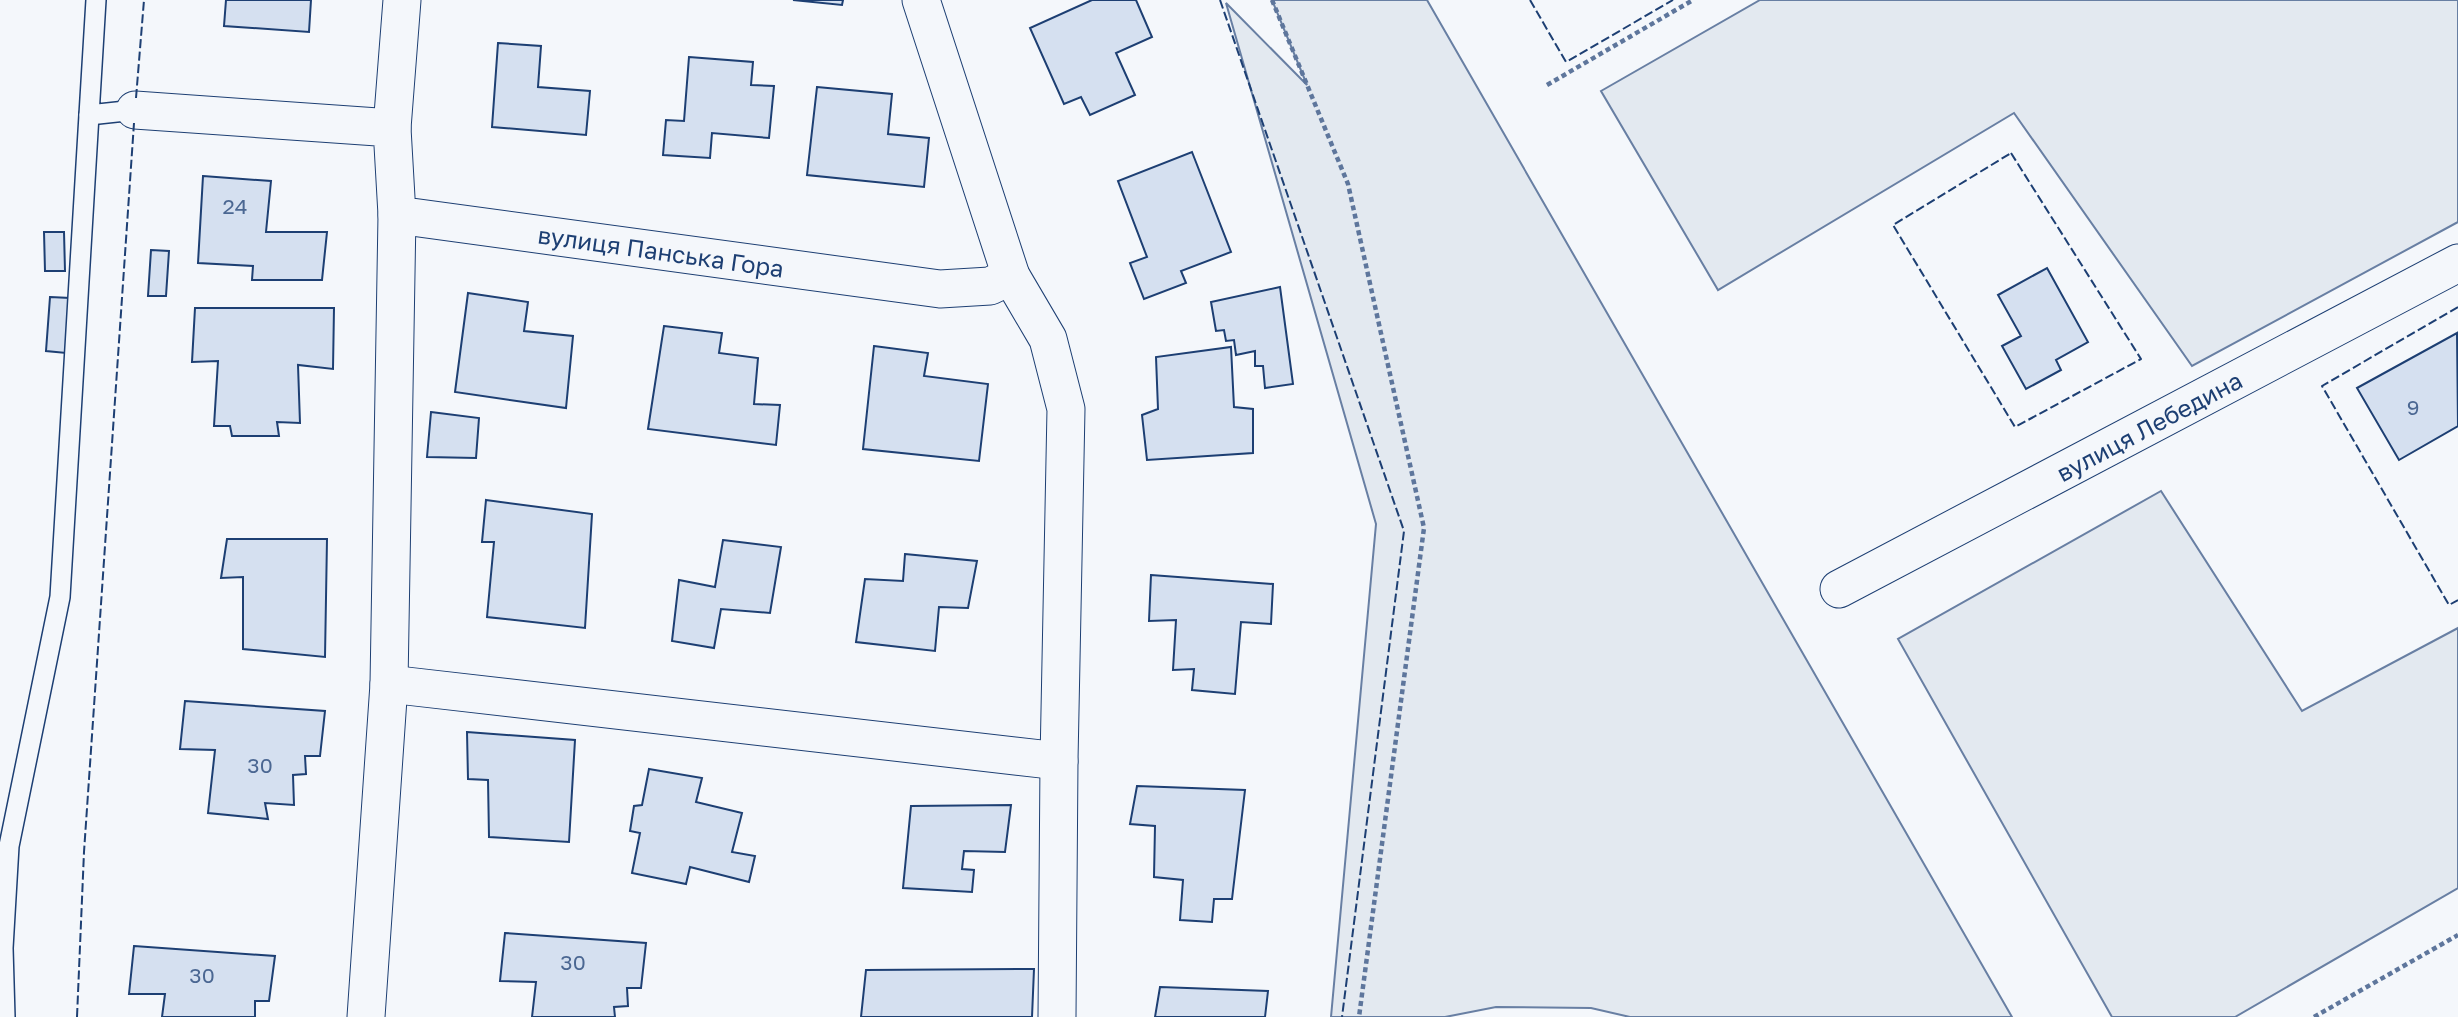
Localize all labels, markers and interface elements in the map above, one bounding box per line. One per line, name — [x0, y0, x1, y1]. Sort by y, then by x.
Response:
house number: 24 — [223, 193, 248, 219]
street label: вулиця Панська Гора — [536, 219, 786, 283]
street label: вулиця Лебедина — [2051, 365, 2247, 487]
house number: 9 — [2407, 394, 2419, 420]
house number: 30 — [247, 752, 273, 778]
house number: 30 — [560, 949, 586, 975]
house number: 30 — [189, 962, 215, 988]

